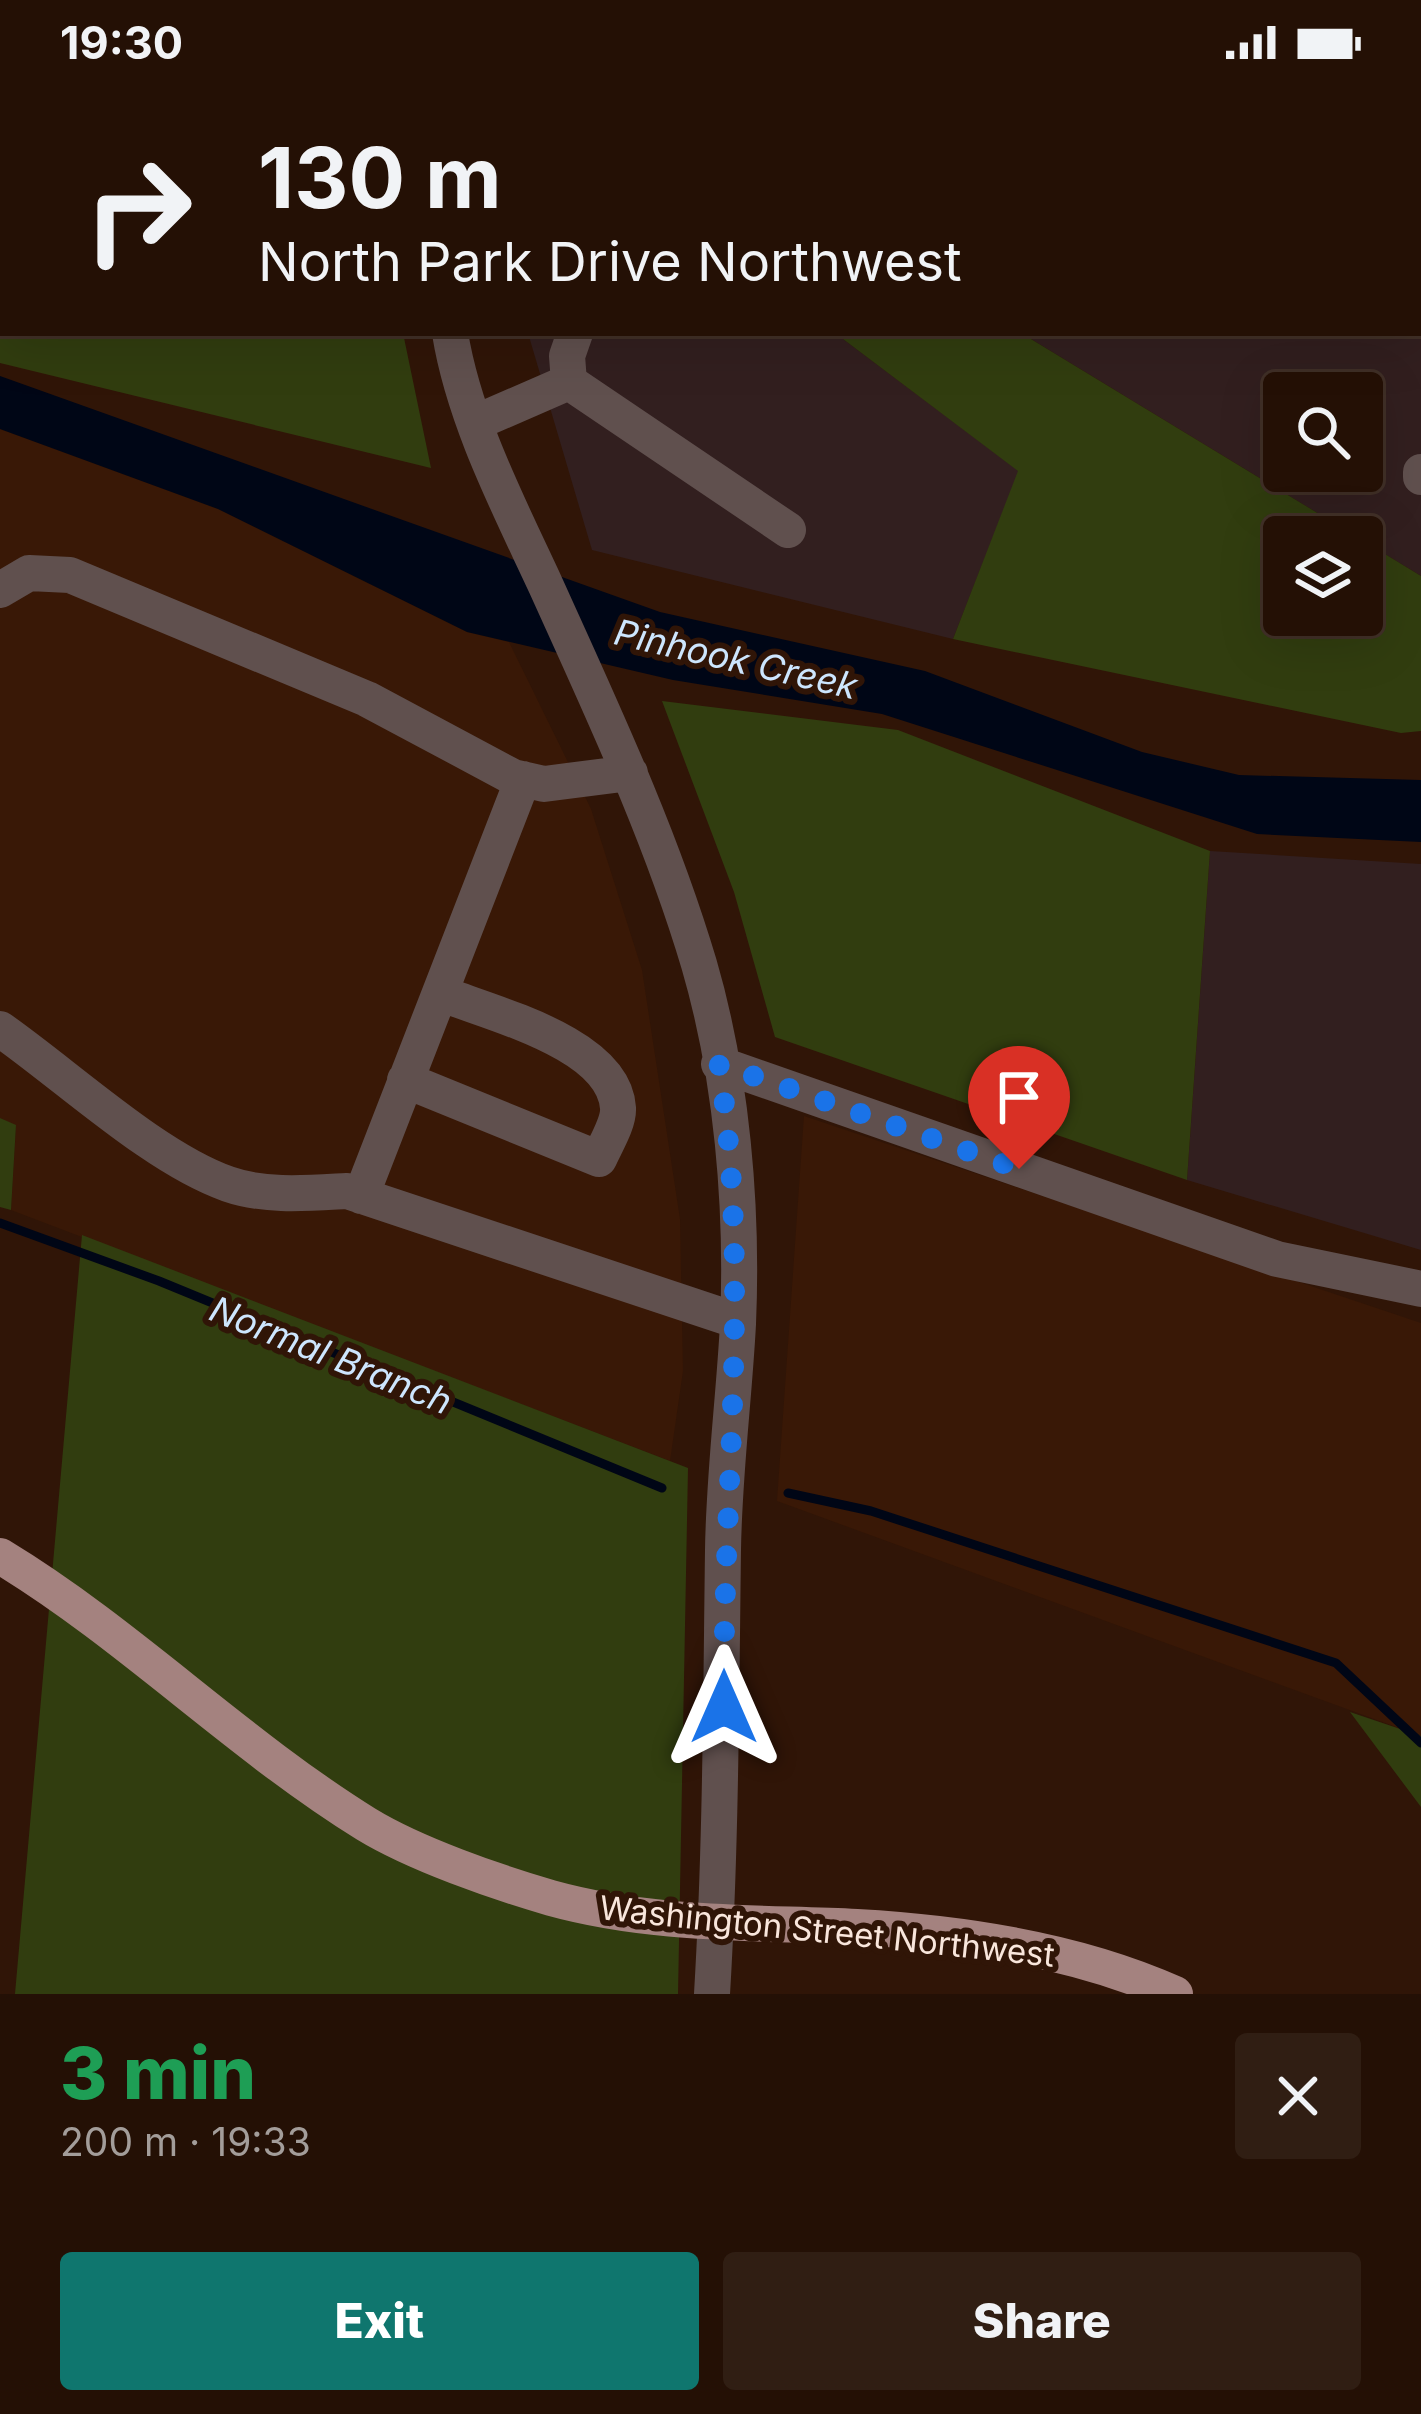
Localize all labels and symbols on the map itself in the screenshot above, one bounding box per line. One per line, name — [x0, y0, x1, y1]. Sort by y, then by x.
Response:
water label: Pinhook Creek — [610, 610, 863, 709]
pin — [968, 1046, 1070, 1169]
water label: Normal Branch — [204, 1286, 458, 1424]
position arrow — [661, 1644, 787, 1770]
street label: Washington Street Northwest — [598, 1887, 1057, 1975]

